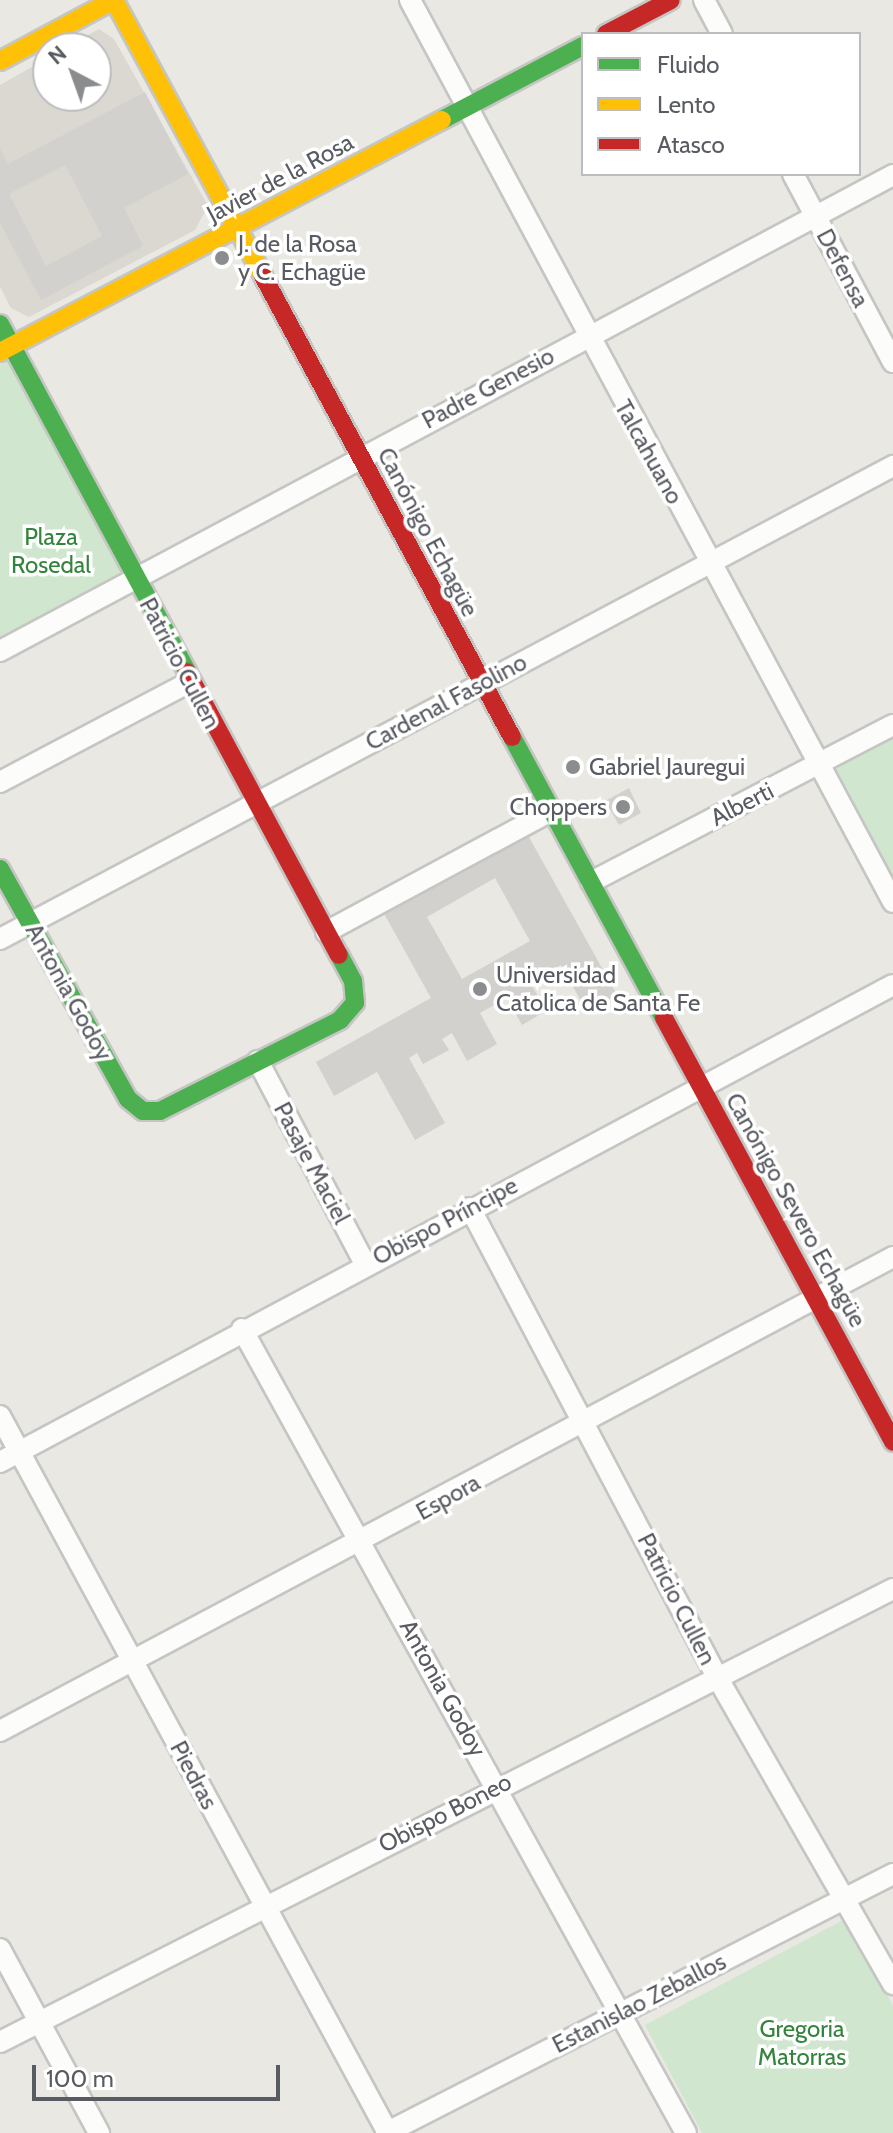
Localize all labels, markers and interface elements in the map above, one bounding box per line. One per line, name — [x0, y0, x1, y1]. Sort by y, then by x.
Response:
north arrow — [32, 32, 112, 112]
legend — [581, 32, 861, 176]
text: N — [43, 40, 72, 70]
text: Fluido — [657, 50, 719, 79]
text: Lento — [657, 90, 716, 119]
street label: Javier de la Rosa — [202, 127, 358, 229]
text: Atasco — [657, 130, 725, 159]
street label: Defensa — [810, 224, 876, 312]
place label: J. de la Rosa y C. Echagüe — [238, 230, 366, 286]
marker: J. de la Rosa y C. Echagüe — [213, 249, 231, 267]
street label: Padre Genesio — [417, 341, 559, 435]
street label: Talcahuano — [609, 395, 689, 509]
street label: Canónigo Echagüe — [371, 443, 485, 621]
park label: Plaza Rosedal — [11, 523, 91, 579]
street label: Patricio Cullen — [134, 593, 226, 733]
street label: Cardenal Fasolino — [360, 647, 532, 757]
place label: Gabriel Jauregui — [589, 753, 745, 781]
marker: Gabriel Jauregui — [564, 758, 582, 776]
street label: Alberti — [706, 776, 778, 832]
place label: Choppers — [509, 793, 607, 821]
marker: Choppers — [614, 798, 632, 816]
street label: Antonia Godoy — [20, 918, 118, 1066]
place label: Universidad Catolica de Santa Fe — [496, 961, 700, 1017]
marker: Universidad Catolica de Santa Fe — [471, 980, 489, 998]
street label: Canónigo Severo Echagüe — [720, 1088, 872, 1332]
street label: Pasaje Maciel — [268, 1097, 356, 1229]
street label: Obispo Príncipe — [368, 1171, 522, 1271]
street label: Espora — [411, 1468, 485, 1526]
street label: Patricio Cullen — [631, 1528, 723, 1670]
street label: Antonia Godoy — [394, 1614, 492, 1762]
street label: Piedras — [164, 1736, 224, 1814]
street label: Obispo Boneo — [374, 1767, 516, 1859]
street label: Estanislao Zeballos — [547, 1947, 731, 2059]
park label: Gregoria Matorras — [758, 2015, 846, 2071]
scale bar — [36, 2049, 284, 2099]
text: 100 m — [46, 2064, 114, 2093]

